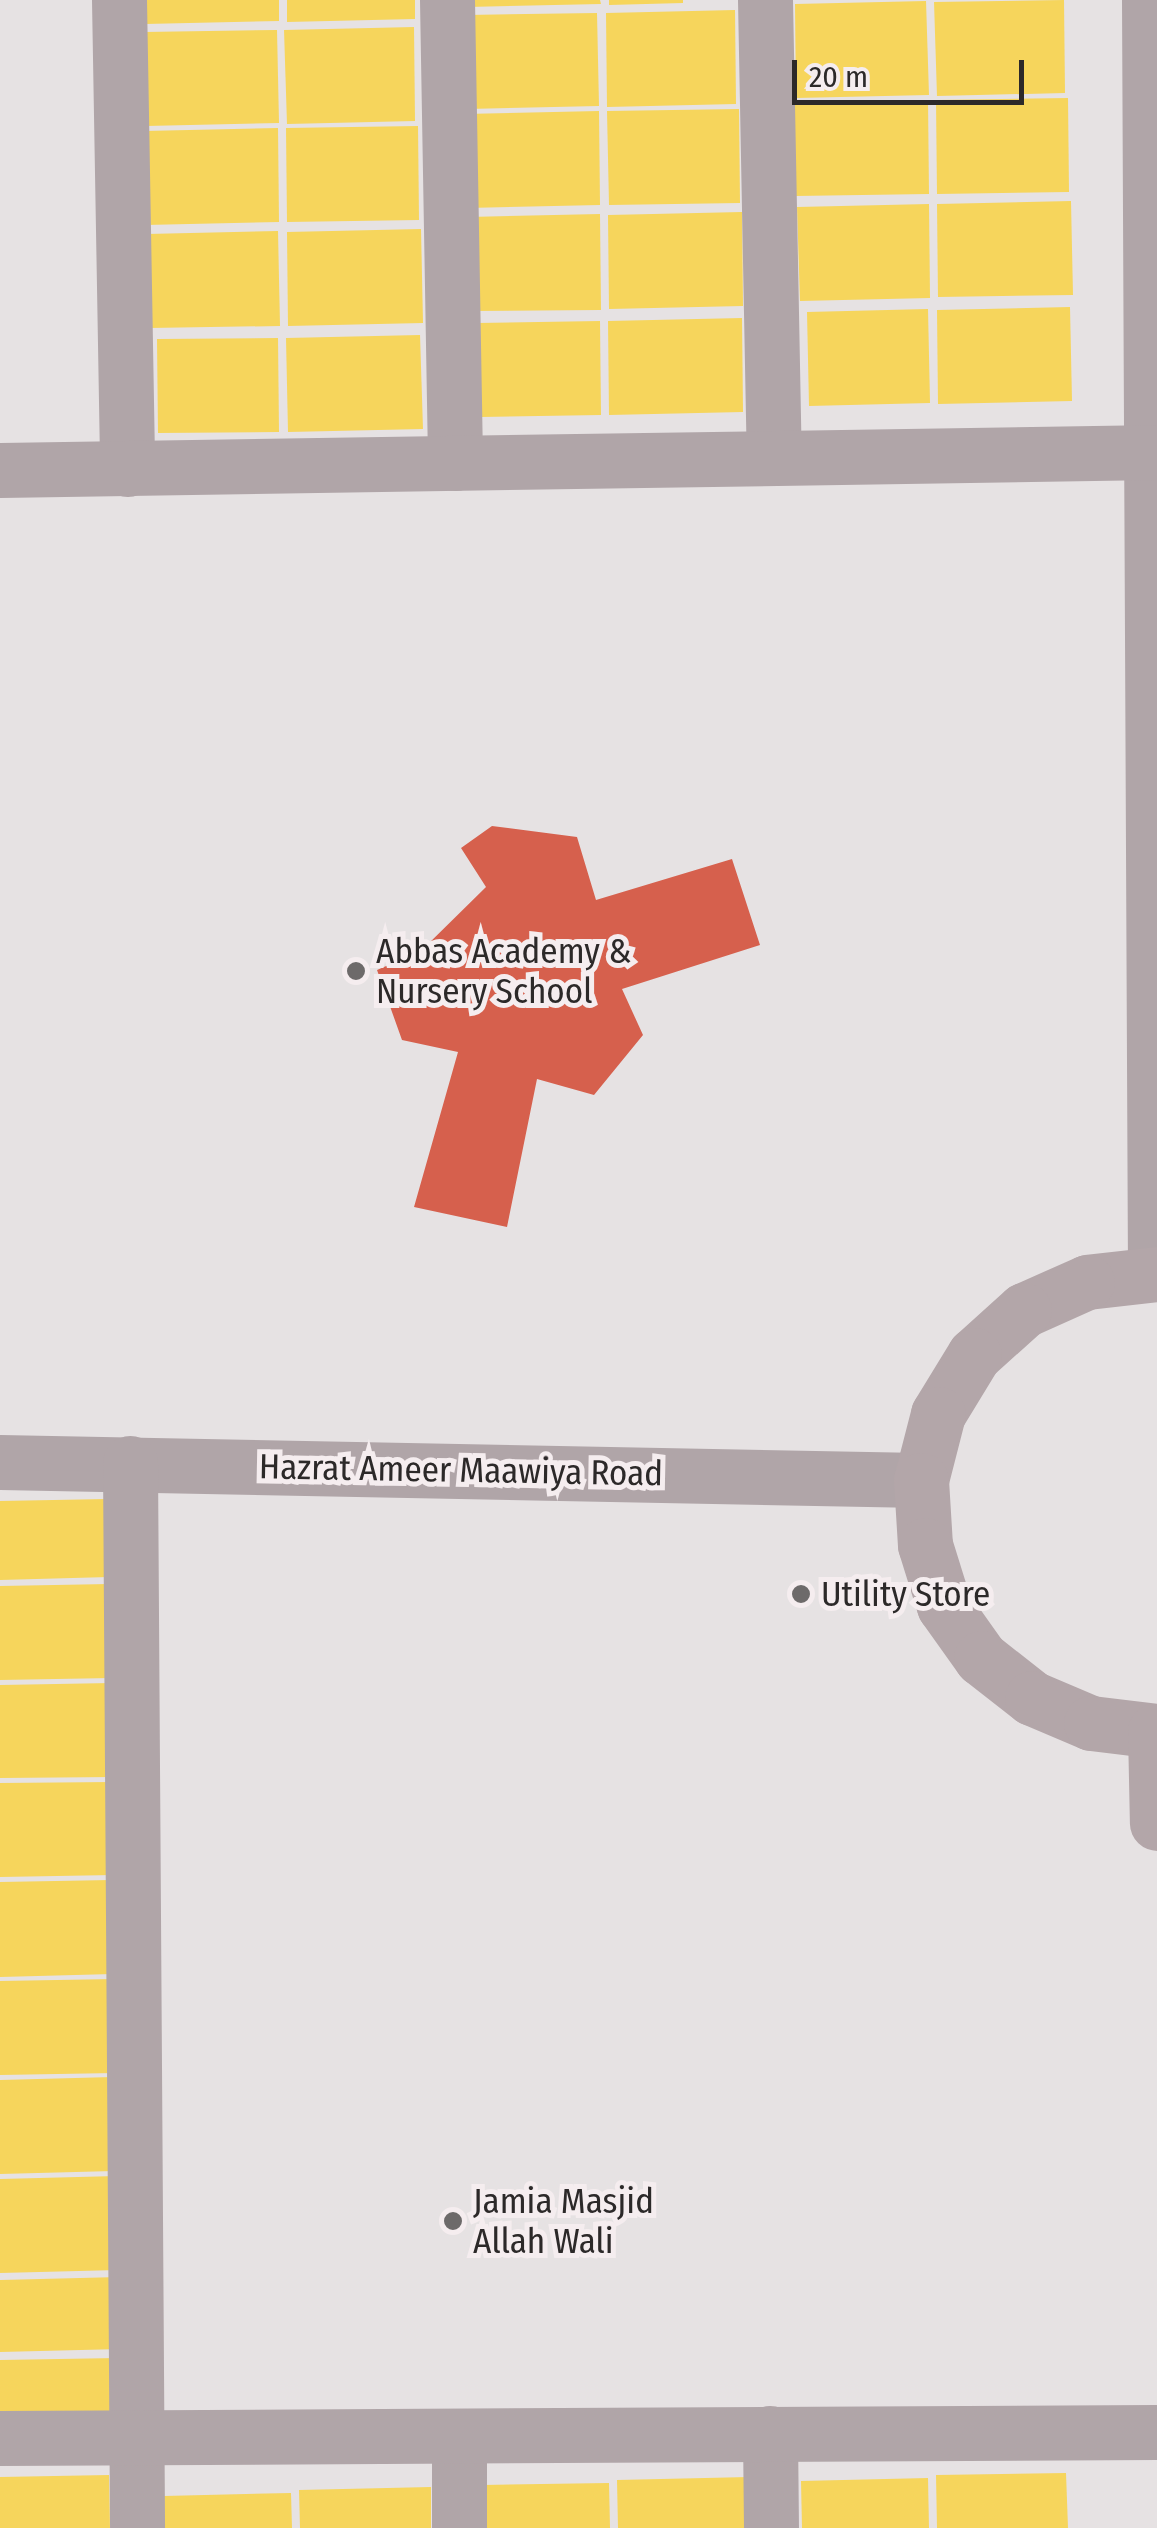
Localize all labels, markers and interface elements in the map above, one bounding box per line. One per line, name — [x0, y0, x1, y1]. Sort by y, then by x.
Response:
scale bar — [797, 40, 1030, 102]
text: 20 m — [809, 59, 868, 95]
place label: Abbas Academy & Nursery School — [376, 930, 631, 1012]
marker: Abbas Academy & Nursery School — [345, 960, 367, 982]
street label: Hazrat Ameer Maawiya Road — [259, 1445, 663, 1495]
place label: Utility Store — [821, 1573, 990, 1615]
marker: Utility Store — [790, 1583, 812, 1605]
place label: Jamia Masjid Allah Wali — [473, 2180, 654, 2262]
marker: Jamia Masjid Allah Wali — [442, 2210, 464, 2232]

